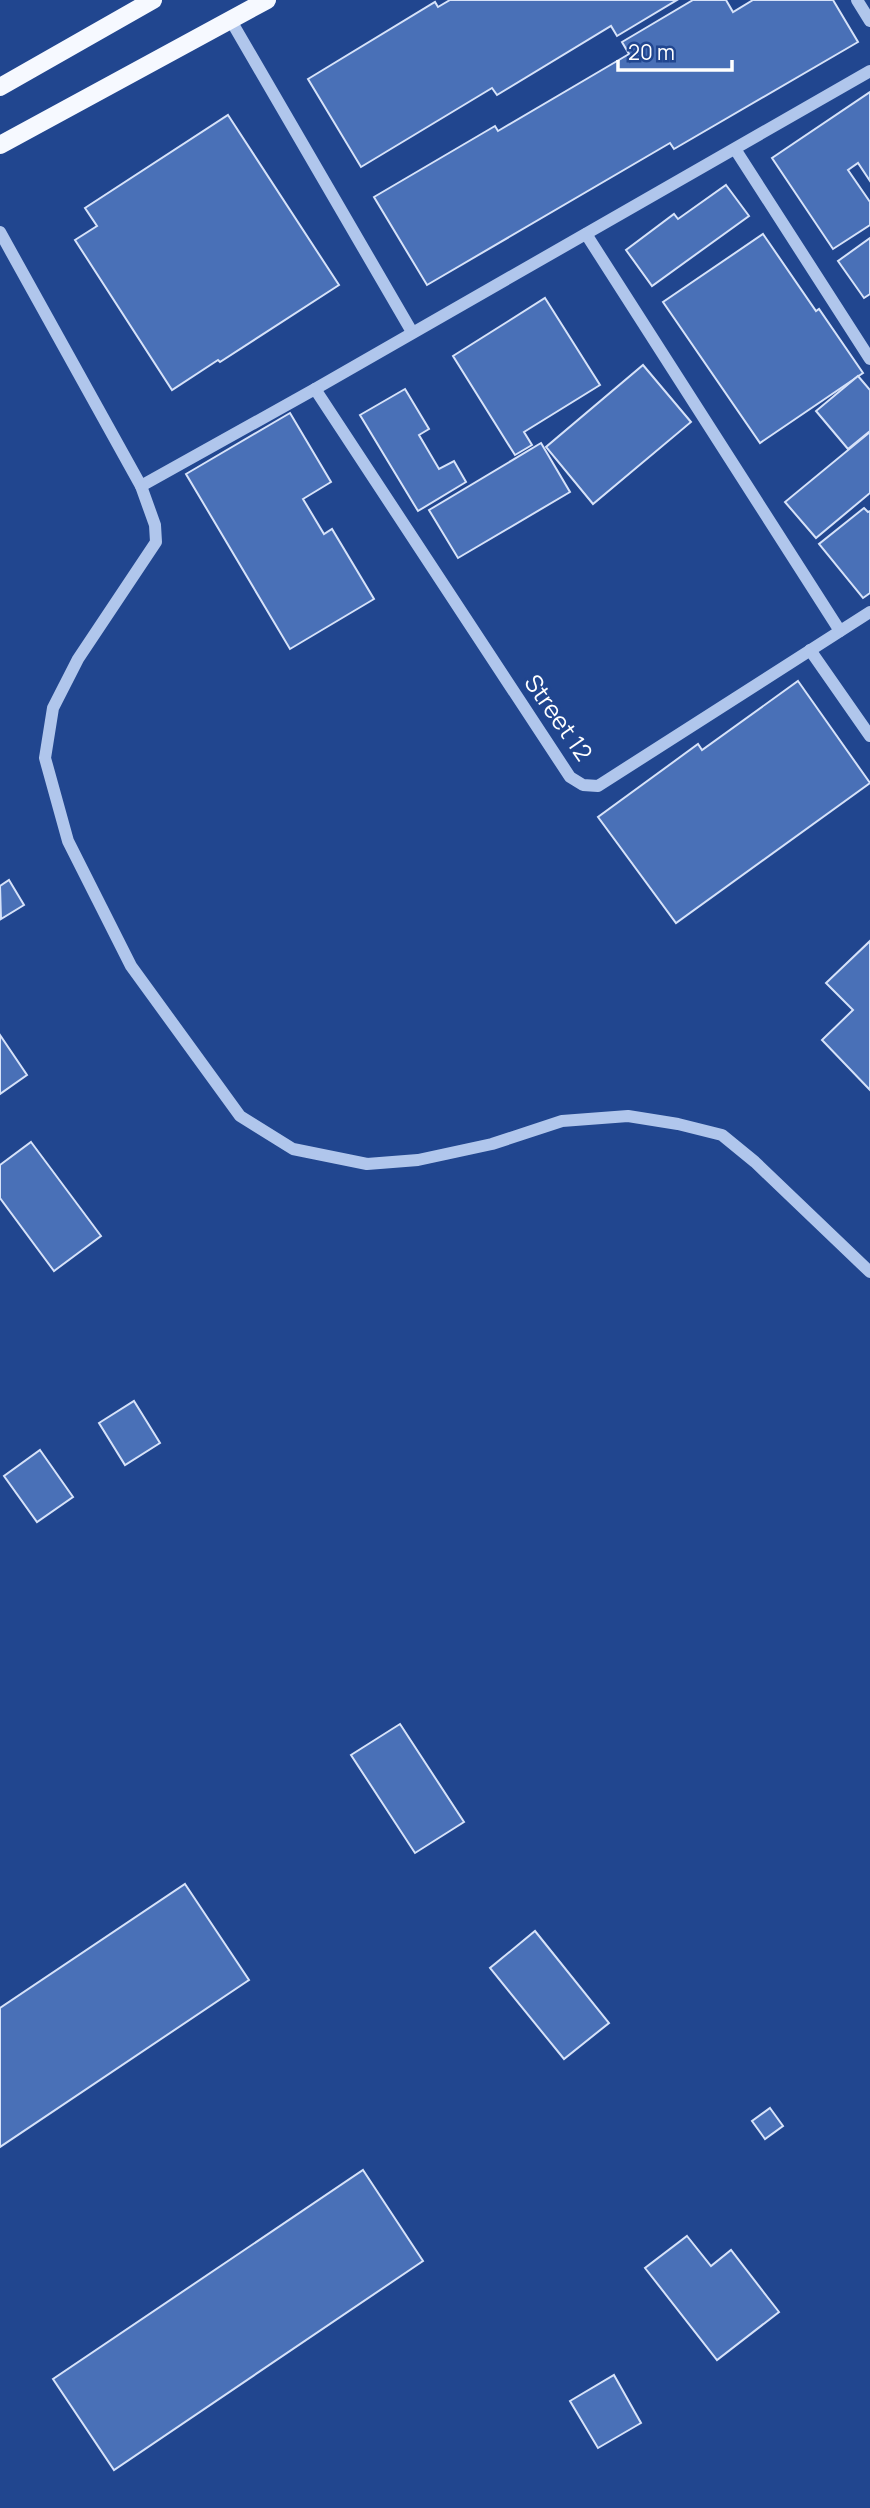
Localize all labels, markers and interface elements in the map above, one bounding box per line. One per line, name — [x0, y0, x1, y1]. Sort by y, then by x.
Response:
scale bar — [618, 28, 732, 72]
text: 20 m — [628, 38, 675, 66]
street label: Street 12 — [518, 667, 601, 767]

